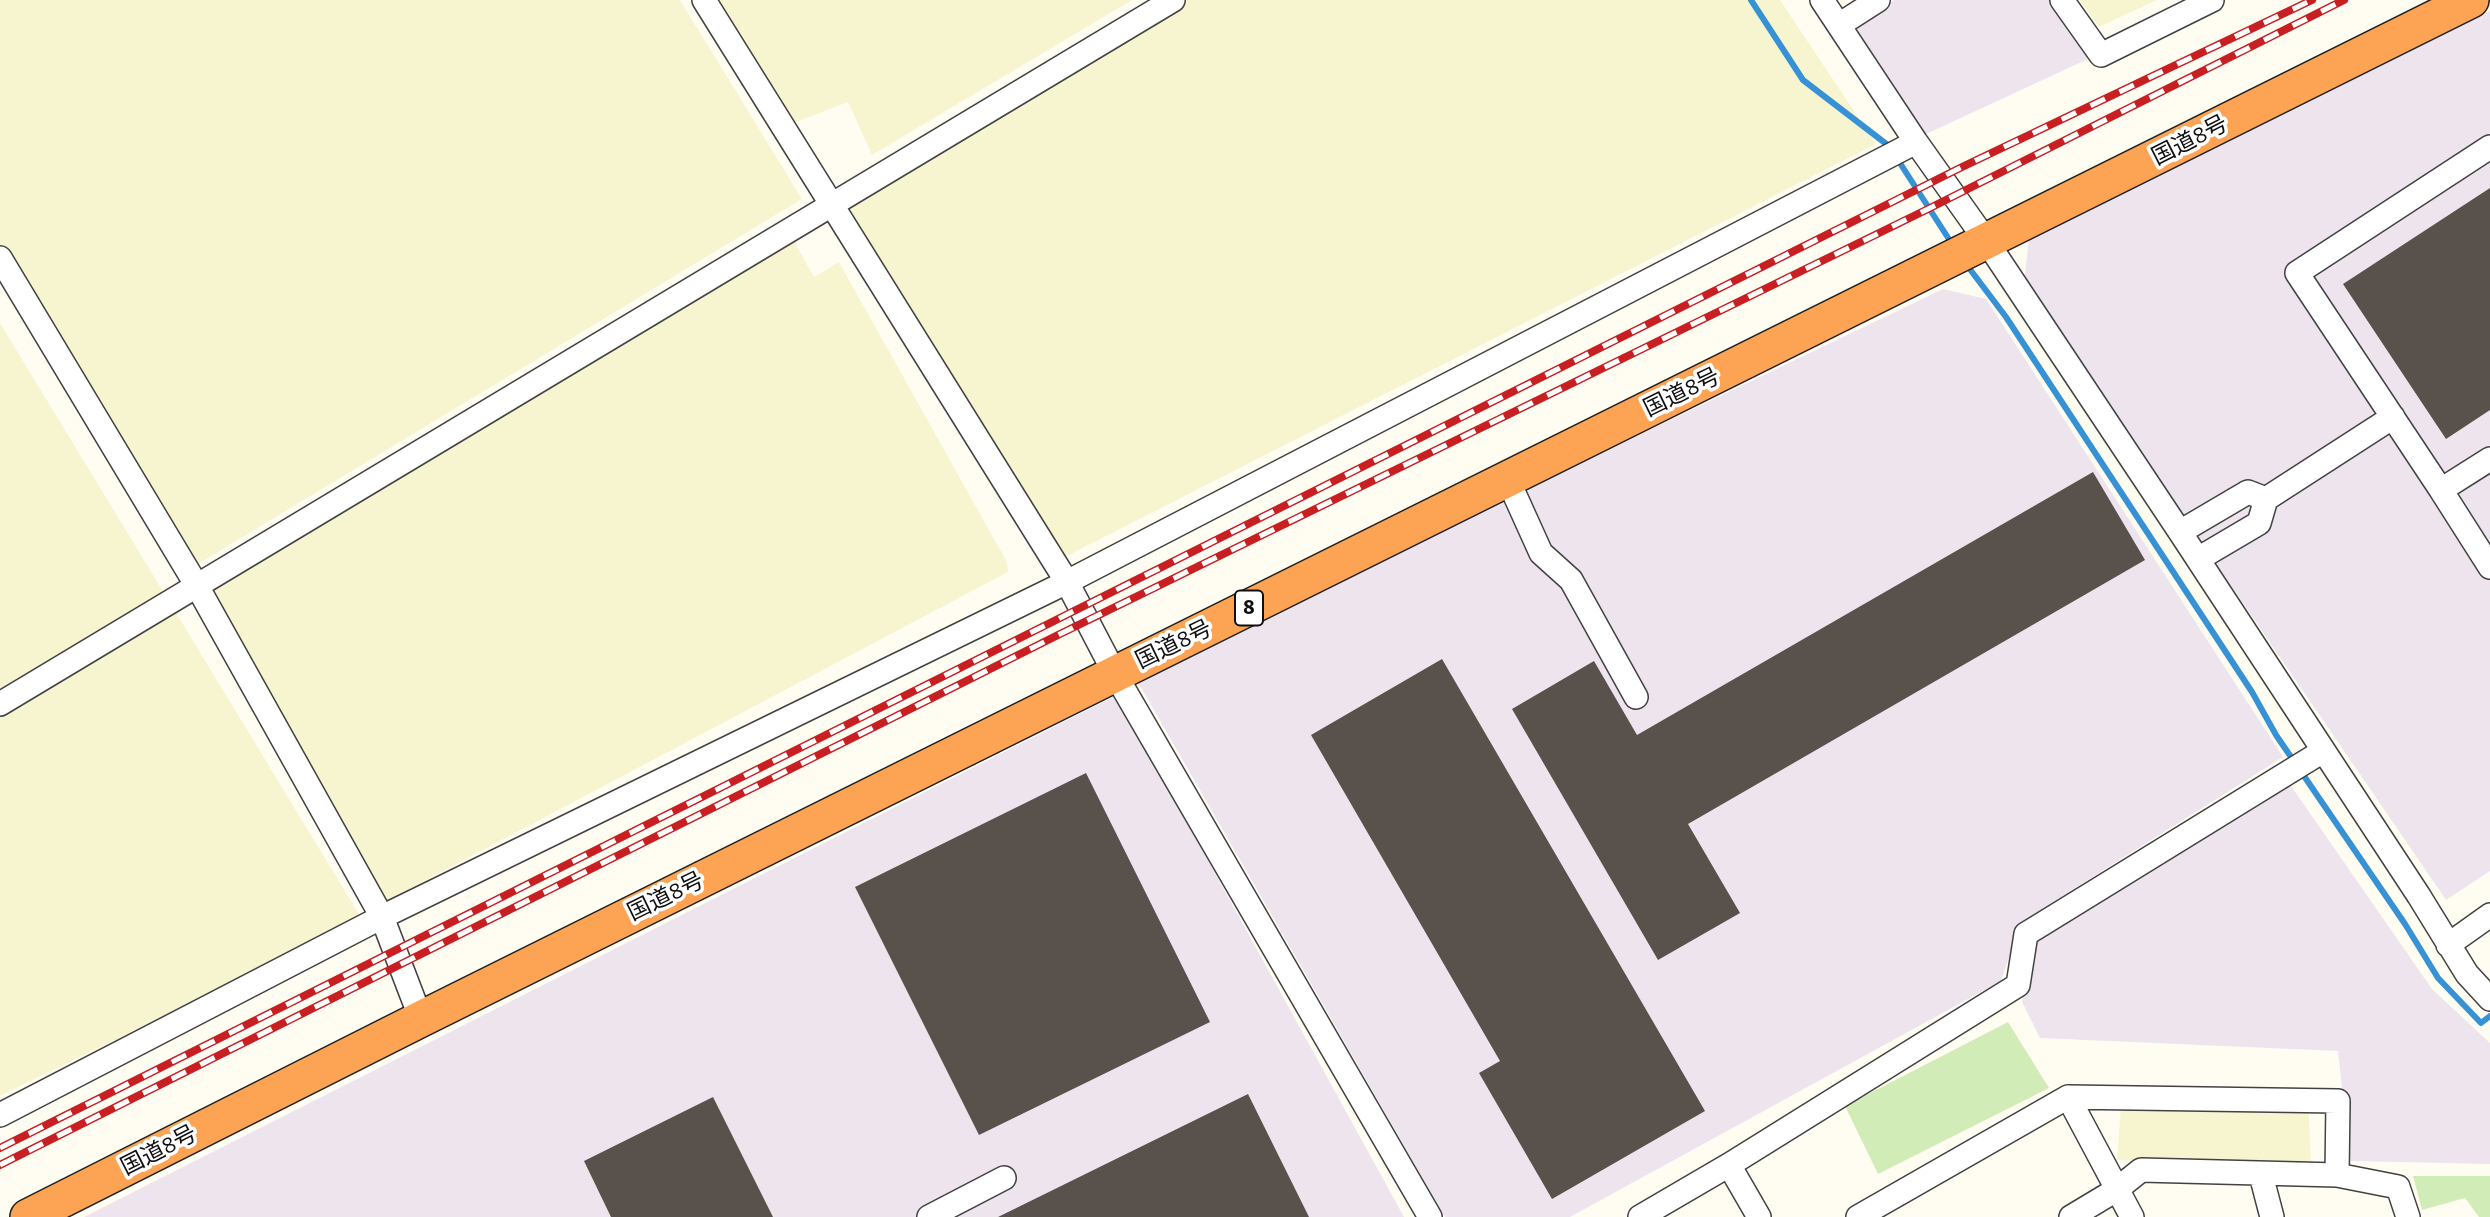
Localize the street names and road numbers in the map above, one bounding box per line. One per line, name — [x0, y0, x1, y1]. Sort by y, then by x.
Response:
street label: 国道8号 — [2147, 110, 2233, 172]
street label: 国道8号 — [1639, 363, 1725, 423]
road number: 8 — [1235, 590, 1263, 626]
street label: 国道8号 — [1131, 615, 1217, 675]
street label: 国道8号 — [623, 867, 709, 927]
street label: 国道8号 — [116, 1120, 202, 1182]

